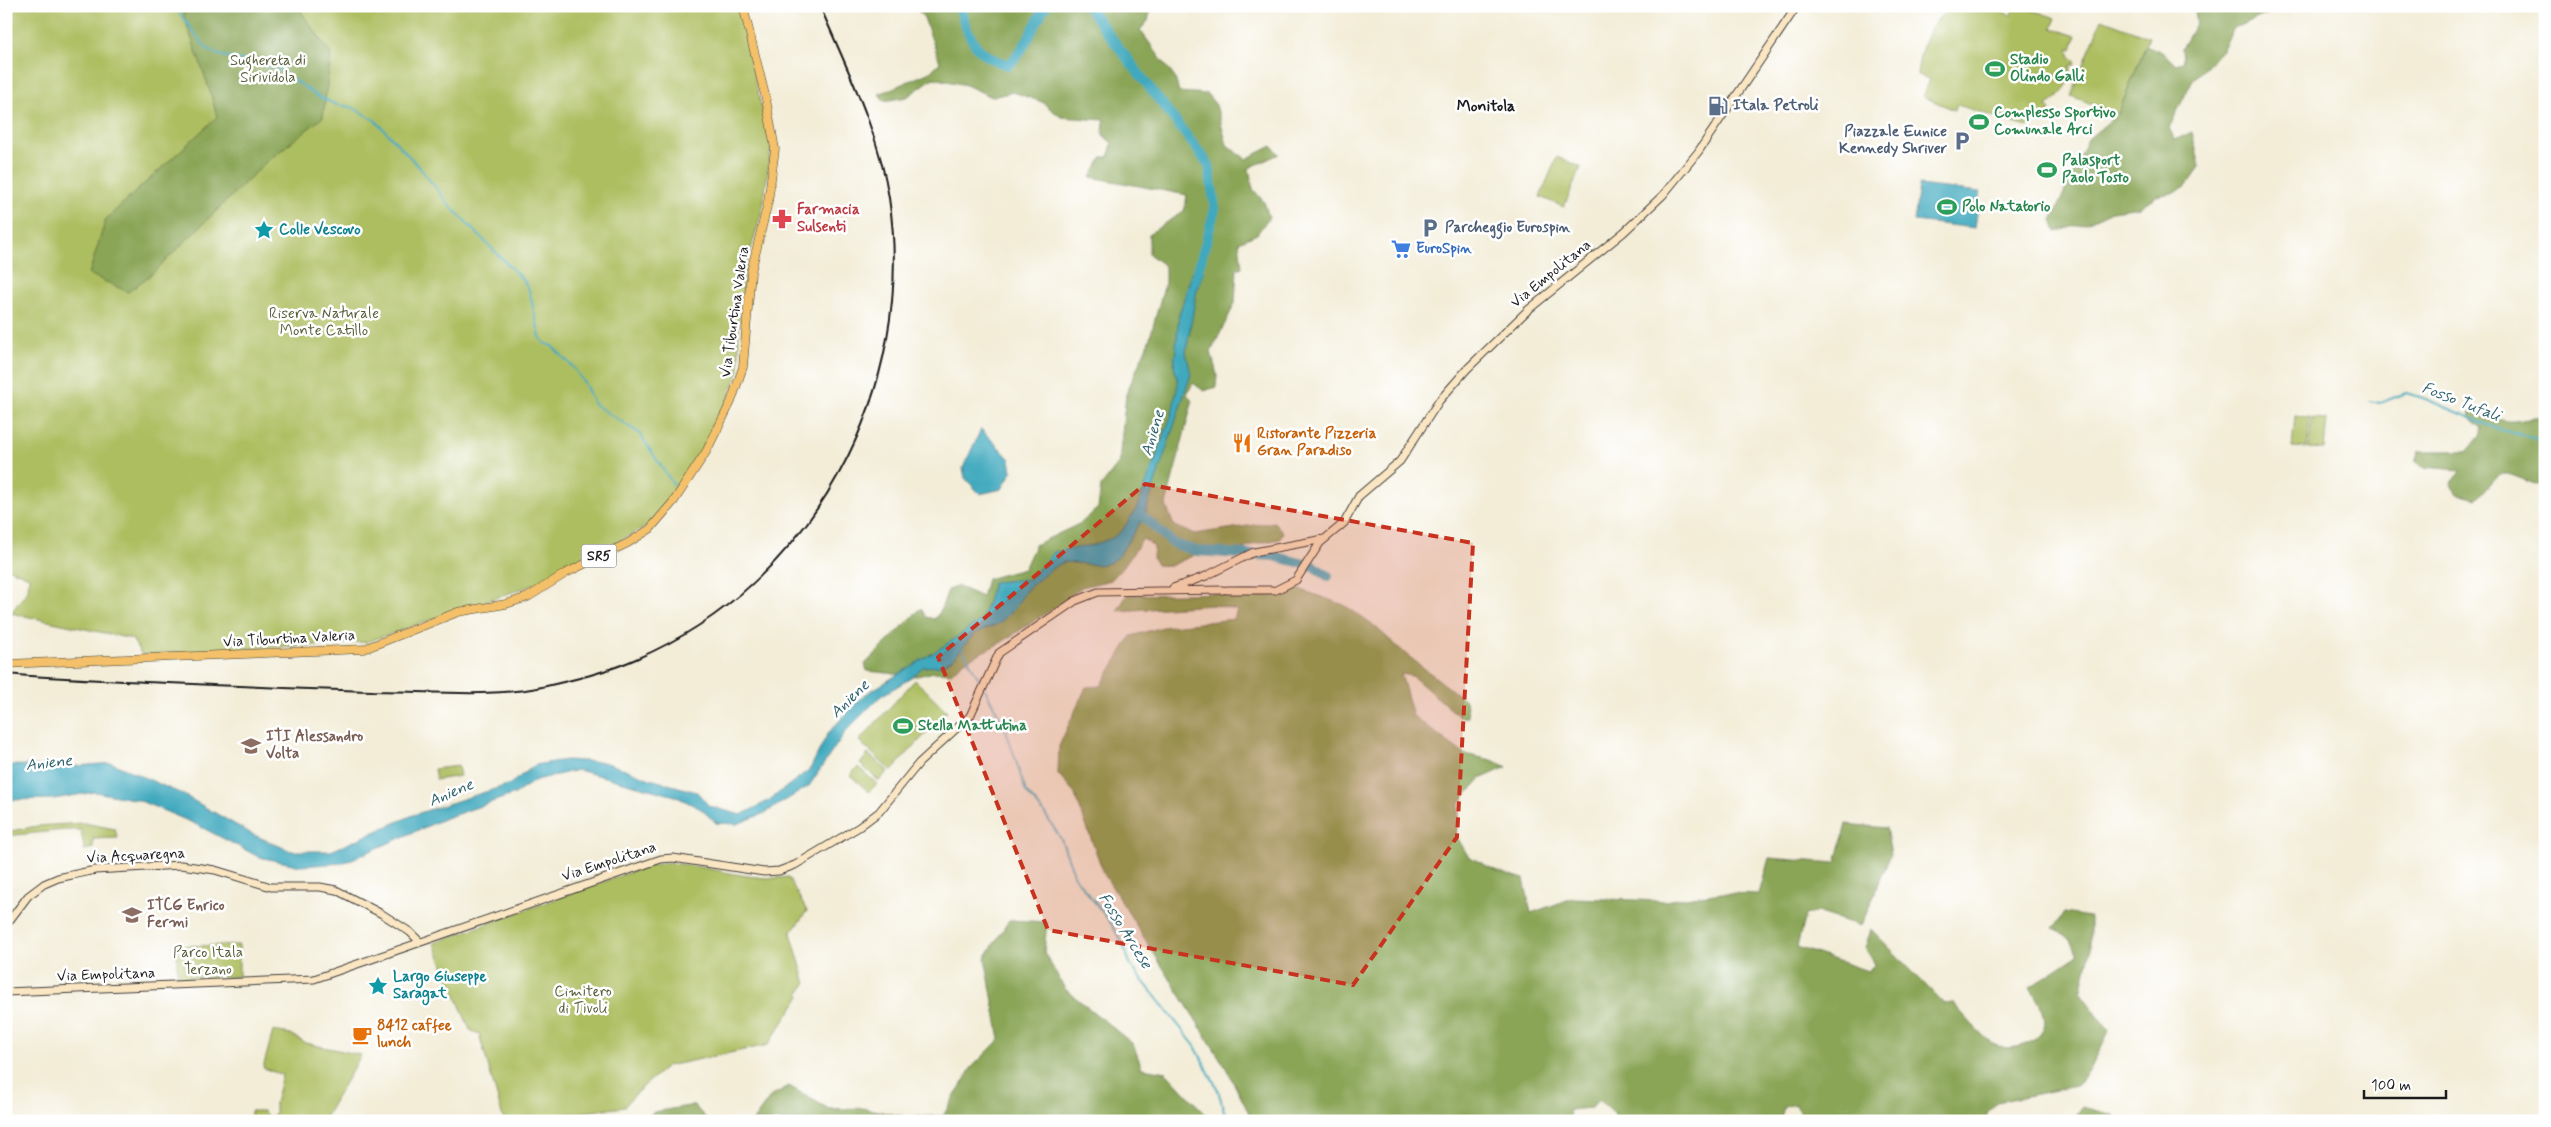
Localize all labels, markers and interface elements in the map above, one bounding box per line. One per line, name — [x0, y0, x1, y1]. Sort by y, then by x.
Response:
place label: Stadio Olindo Galli — [2010, 50, 2085, 87]
park label: Sughereta di Sirividola — [230, 51, 306, 88]
sports icon: Stadio Olindo Galli — [1984, 58, 2006, 80]
fuel station icon: Itala Petroli — [1707, 95, 1729, 117]
district label: Monitola — [1457, 96, 1515, 117]
place label: Itala Petroli — [1733, 96, 1819, 116]
place label: Complesso Sportivo Comunale Arci — [1994, 103, 2116, 140]
sports icon: Complesso Sportivo Comunale Arci — [1968, 111, 1990, 133]
place label: Piazzale Eunice Kennedy Shriver — [1839, 122, 1948, 159]
parking icon: Piazzale Eunice Kennedy Shriver — [1951, 130, 1973, 152]
place label: Palasport Paolo Tosto — [2062, 151, 2130, 188]
sports icon: Palasport Paolo Tosto — [2036, 159, 2058, 181]
sports icon: Polo Natatorio — [1936, 196, 1958, 218]
place label: Polo Natatorio — [1962, 197, 2051, 217]
place label: Farmacia Sulsenti — [797, 200, 860, 237]
pharmacy icon: Farmacia Sulsenti — [771, 208, 793, 230]
parking icon: Parcheggio Eurospin — [1419, 217, 1441, 239]
place label: Parcheggio Eurospin — [1445, 218, 1571, 240]
place icon: Colle Vescovo — [253, 219, 275, 241]
place label: Colle Vescovo — [279, 220, 361, 240]
street label: Via Empolitana — [1506, 235, 1596, 313]
supermarket icon: EuroSpin — [1390, 238, 1412, 260]
place label: EuroSpin — [1416, 239, 1472, 259]
street label: Via Tiburtina Valeria — [716, 245, 754, 379]
park label: Riserva Naturale Monte Catillo — [269, 304, 379, 341]
water label: Fosso Tufali — [2419, 377, 2506, 428]
water label: Aniene — [1136, 407, 1170, 458]
place label: Ristorante Pizzeria Gran Paradiso — [1257, 424, 1377, 461]
restaurant icon: Ristorante Pizzeria Gran Paradiso — [1231, 432, 1253, 454]
road number: SR5 — [582, 544, 616, 568]
street label: Via Tiburtina Valeria — [222, 626, 356, 652]
water label: Aniene — [826, 674, 875, 723]
sports icon: Stella Mattutina — [892, 715, 914, 737]
place label: Stella Mattutina — [918, 716, 1027, 736]
place label: ITI Alessandro Volta — [266, 727, 363, 764]
school or university icon: ITI Alessandro Volta — [240, 735, 262, 757]
water label: Aniene — [25, 750, 74, 776]
water label: Aniene — [425, 774, 478, 812]
street label: Via Empolitana — [559, 837, 659, 887]
street label: Via Acquaregna — [86, 843, 186, 869]
water label: Fosso Arcese — [1093, 889, 1157, 973]
place label: ITCG Enrico Fermi — [147, 896, 225, 933]
school or university icon: ITCG Enrico Fermi — [121, 904, 143, 926]
park label: Parco Itala Terzano — [173, 943, 243, 980]
street label: Via Empolitana — [56, 963, 156, 987]
place label: Largo Giuseppe Saragat — [393, 967, 487, 1006]
place icon: Largo Giuseppe Saragat — [367, 975, 389, 997]
park label: Cimitero di Tivoli — [554, 982, 612, 1019]
place label: 8412 caffee lunch — [377, 1016, 452, 1053]
cafe icon: 8412 caffee lunch — [351, 1024, 373, 1046]
scale bar — [2364, 1067, 2446, 1099]
text: 100 m — [2371, 1076, 2411, 1096]

